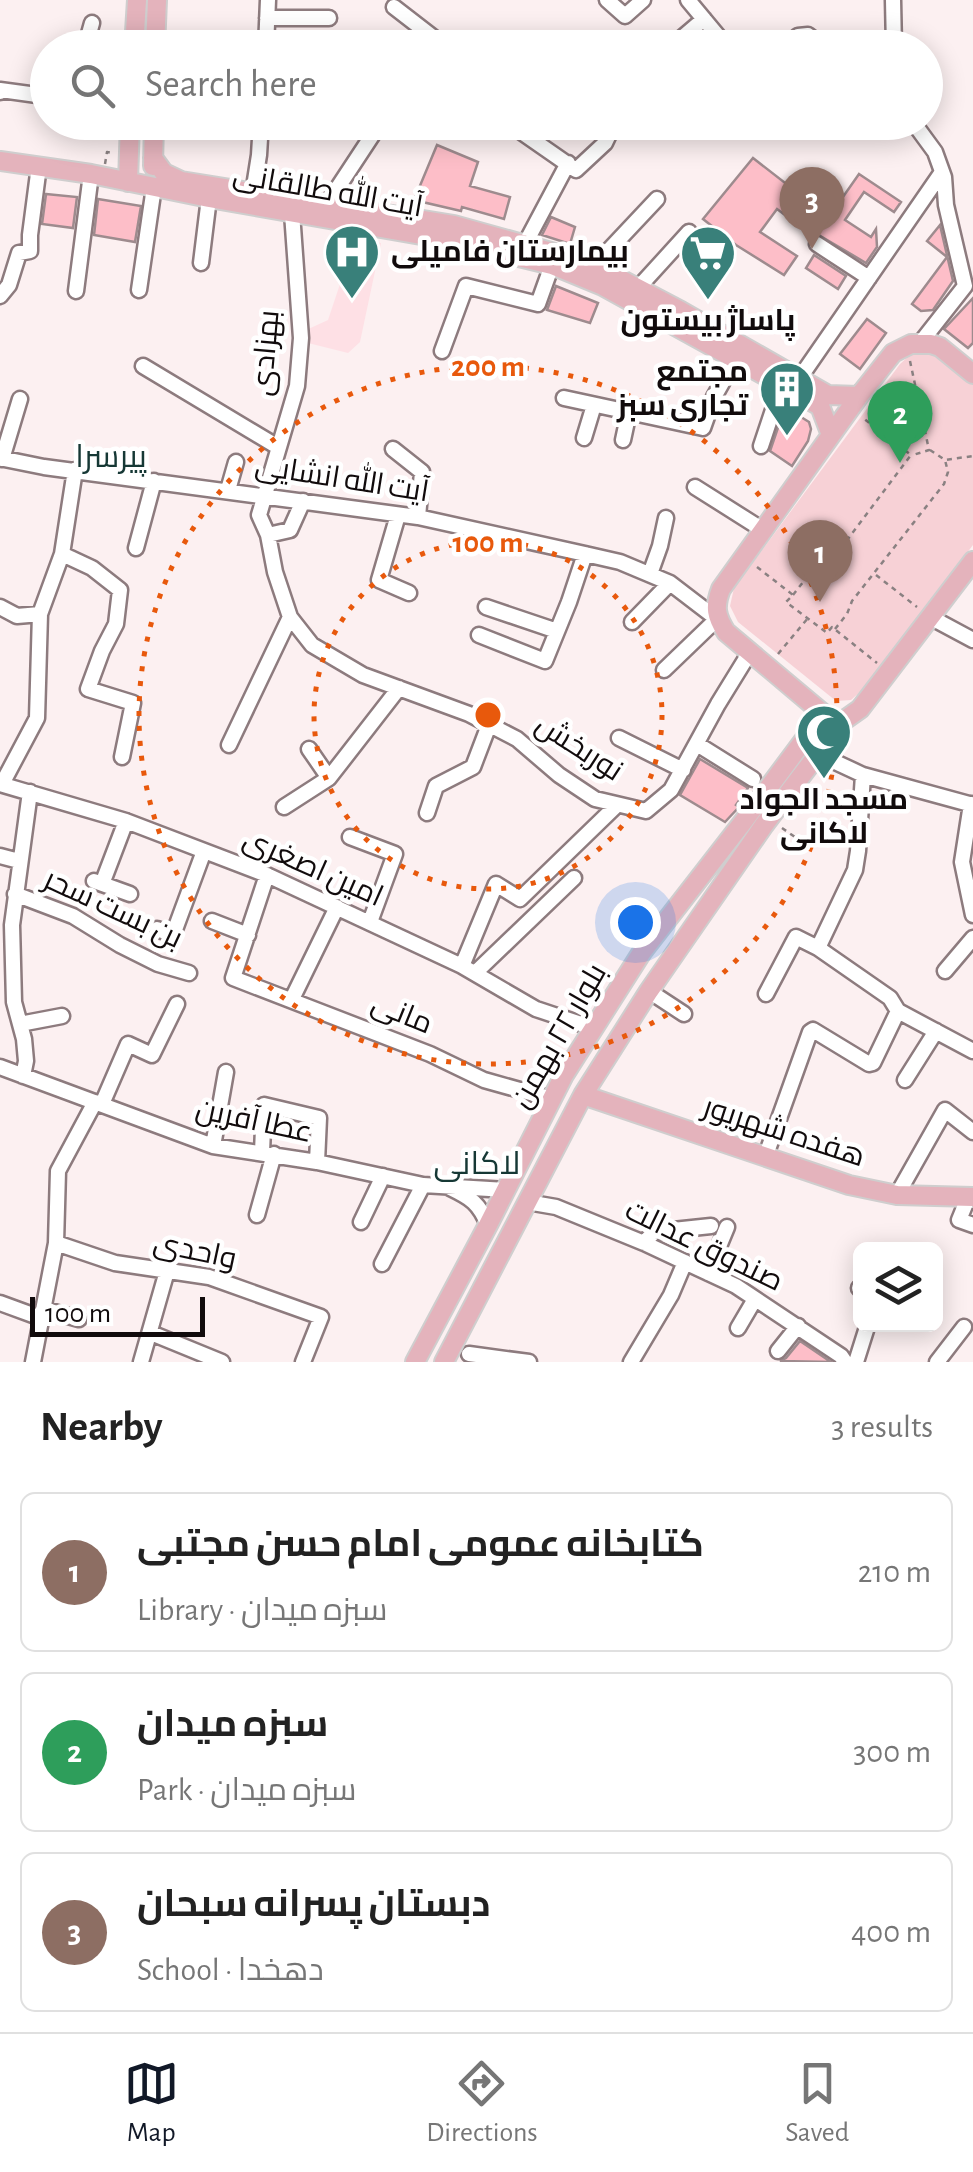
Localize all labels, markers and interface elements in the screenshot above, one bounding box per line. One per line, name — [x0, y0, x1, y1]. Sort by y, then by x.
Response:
search box — [30, 30, 943, 140]
icon: search — [65, 58, 120, 113]
text: Search here — [145, 66, 317, 104]
street label: آیت الله طالقانی — [230, 154, 426, 224]
pin: 3 — [780, 166, 844, 249]
hospital icon: بیمارستان فامیلی — [322, 222, 382, 301]
supermarket icon: پاساژ بیستون — [678, 223, 738, 302]
place label: بیمارستان فامیلی — [391, 237, 629, 269]
place label: پاساژ بیستون — [621, 305, 796, 341]
street label: بهزادی — [247, 309, 287, 397]
text: 200 m — [451, 352, 525, 382]
place label: مجتمع تجاری سبز — [616, 357, 749, 423]
building icon: مجتمع تجاری سبز — [757, 359, 817, 438]
pin: 2 — [868, 380, 932, 463]
district label: پیرسرا — [75, 441, 147, 477]
street label: آیت الله انشایی — [253, 445, 432, 510]
pin: 1 — [788, 520, 852, 602]
text: 100 m — [453, 528, 523, 558]
centre of rings — [470, 697, 506, 733]
mosque icon: مسجد الجواد لاکانی — [794, 702, 854, 781]
street label: نوربخش — [529, 709, 628, 789]
place label: مسجد الجواد لاکانی — [740, 785, 908, 851]
street label: امین اصغری — [238, 824, 387, 914]
street label: بن بست سحر — [36, 863, 187, 956]
your location — [610, 897, 661, 948]
street label: بلوار ۲۲ بهمن — [506, 959, 614, 1114]
street label: مانی — [367, 988, 437, 1041]
street label: هفده شهریور — [697, 1091, 869, 1174]
street label: عطا آفرین — [193, 1092, 315, 1150]
district label: لاکانی — [434, 1148, 520, 1182]
street label: صندوق عدالت — [620, 1195, 788, 1299]
street label: واحدی — [151, 1228, 239, 1275]
map controls — [853, 1242, 943, 1332]
button: layers — [853, 1242, 943, 1332]
scale bar — [30, 1292, 205, 1336]
text: 100 m — [45, 1300, 111, 1328]
text: Nearby — [40, 1406, 163, 1448]
text: 3 results — [831, 1411, 933, 1443]
text: کتابخانه عمومی امام حسن مجتبی — [137, 1526, 704, 1564]
text: 1 — [69, 1556, 80, 1588]
text: 210 m — [858, 1556, 931, 1588]
text: Library · سبزه میدان — [137, 1594, 387, 1626]
text: سبزه میدان — [137, 1706, 328, 1744]
text: 2 — [67, 1736, 82, 1768]
text: 300 m — [853, 1736, 931, 1768]
text: Park · سبزه میدان — [137, 1774, 357, 1806]
text: دبستان پسرانه سبحان — [137, 1886, 490, 1924]
text: 3 — [68, 1916, 81, 1948]
text: 400 m — [851, 1916, 931, 1948]
text: School · دهخدا — [137, 1954, 324, 1986]
tab: Map — [124, 2056, 179, 2150]
tab: Directions — [426, 2056, 538, 2150]
tab: Saved — [785, 2056, 849, 2150]

